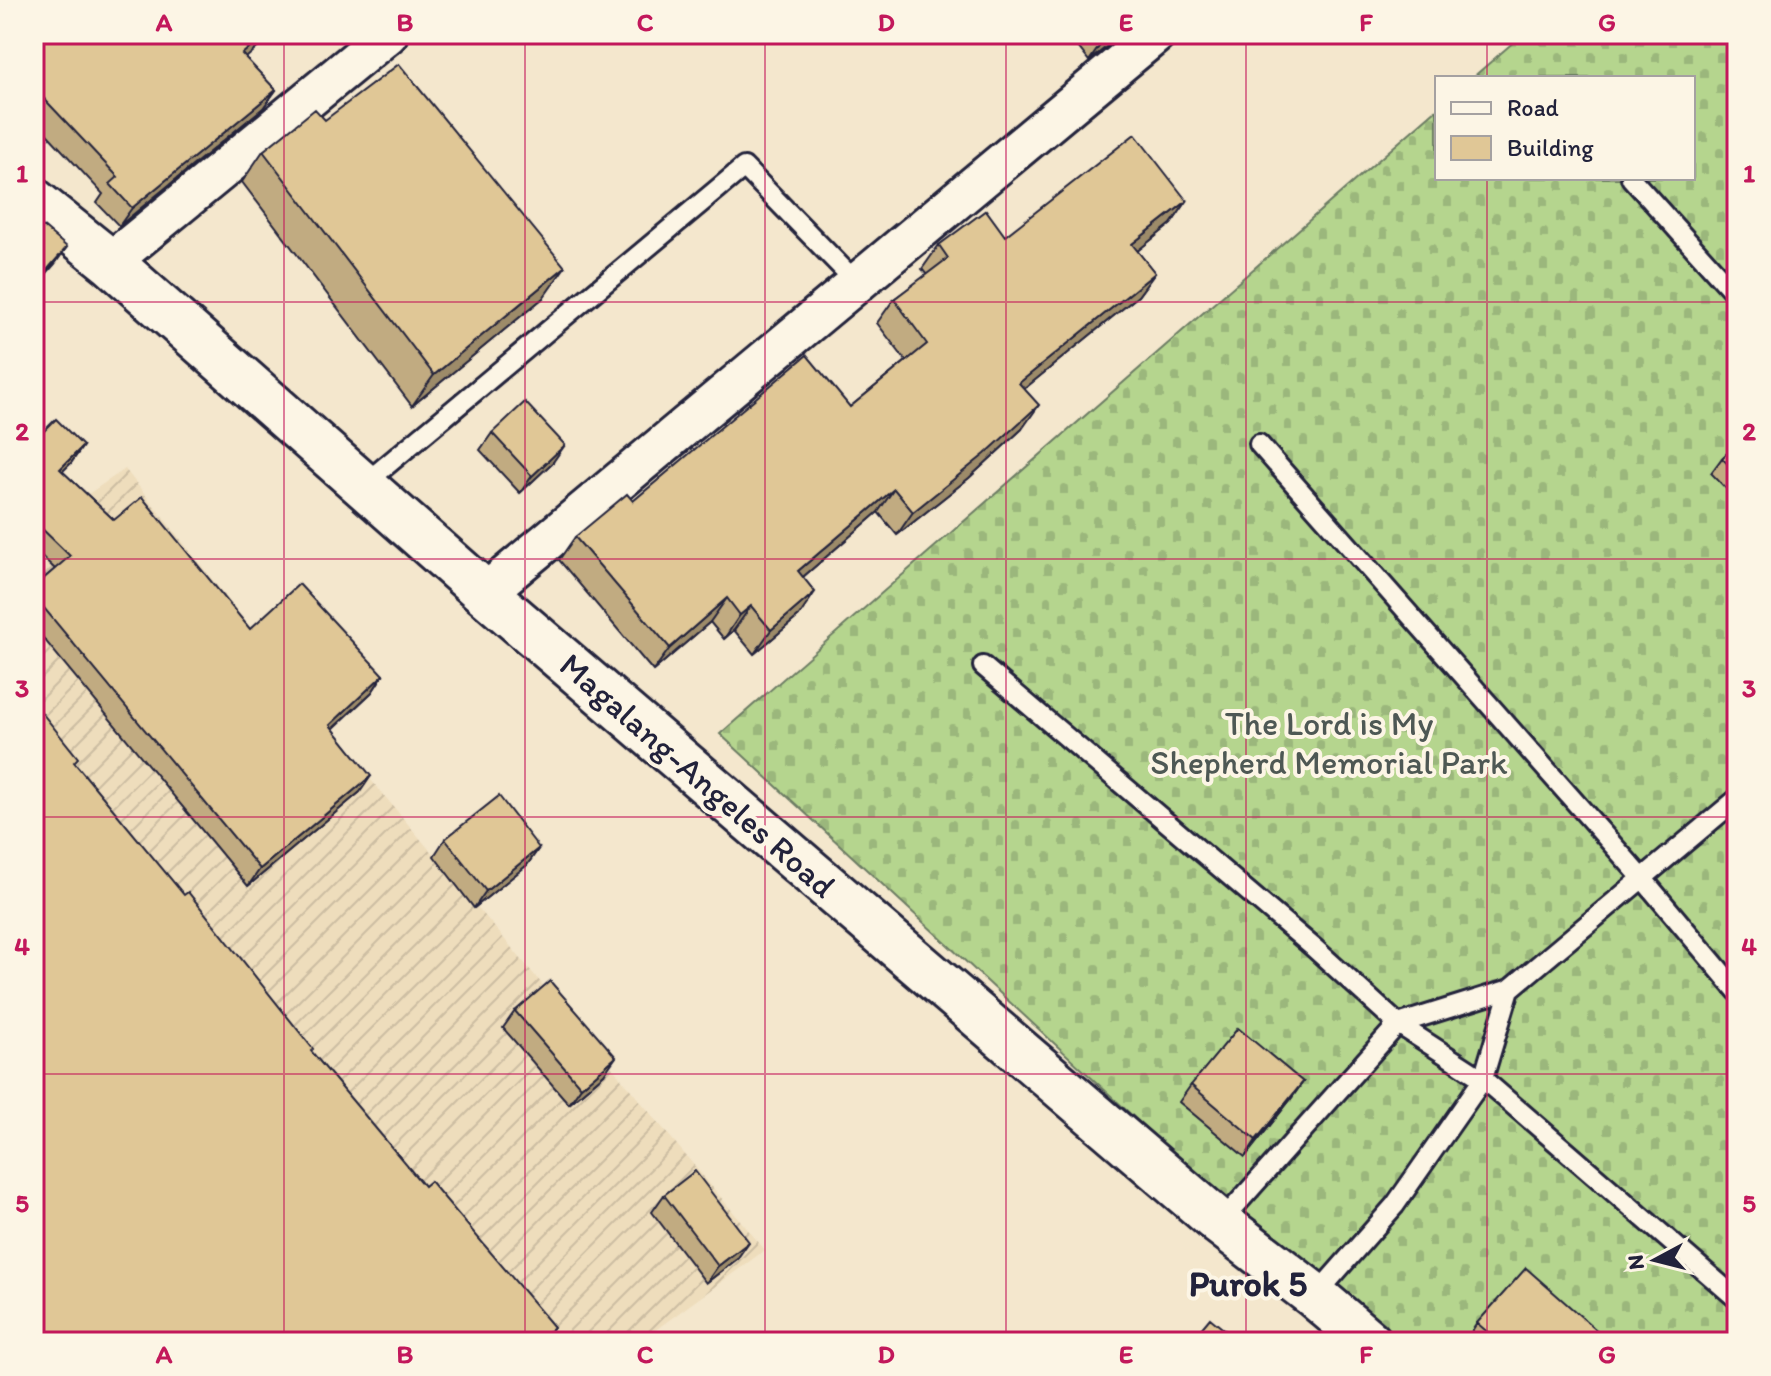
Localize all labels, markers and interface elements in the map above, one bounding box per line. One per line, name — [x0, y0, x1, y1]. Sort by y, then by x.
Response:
text: A — [155, 6, 173, 38]
text: B — [397, 6, 414, 38]
text: C — [637, 6, 654, 38]
text: D — [877, 6, 895, 38]
text: E — [1119, 6, 1133, 38]
text: F — [1359, 6, 1373, 38]
text: G — [1598, 6, 1616, 38]
legend — [1435, 76, 1695, 180]
text: Road — [1507, 93, 1559, 122]
text: Building — [1507, 133, 1594, 162]
text: 1 — [16, 157, 28, 189]
text: 1 — [1743, 157, 1755, 189]
text: 2 — [15, 415, 29, 447]
text: 2 — [1742, 415, 1756, 447]
street label: Magalang-Angeles Road — [551, 644, 844, 907]
text: 3 — [15, 672, 29, 704]
text: 3 — [1742, 672, 1756, 704]
park label: The Lord is My Shepherd Memorial Park — [1150, 703, 1508, 783]
text: 4 — [14, 930, 30, 962]
text: 4 — [1741, 930, 1757, 962]
text: 5 — [15, 1187, 29, 1219]
text: 5 — [1742, 1187, 1756, 1219]
north arrow — [1615, 1220, 1695, 1300]
text: N — [1621, 1253, 1650, 1271]
district label: Purok 5 — [1189, 1262, 1307, 1305]
text: A — [155, 1338, 173, 1370]
text: B — [397, 1338, 414, 1370]
text: C — [637, 1338, 654, 1370]
text: D — [877, 1338, 895, 1370]
text: E — [1119, 1338, 1133, 1370]
text: F — [1359, 1338, 1373, 1370]
text: G — [1598, 1338, 1616, 1370]

